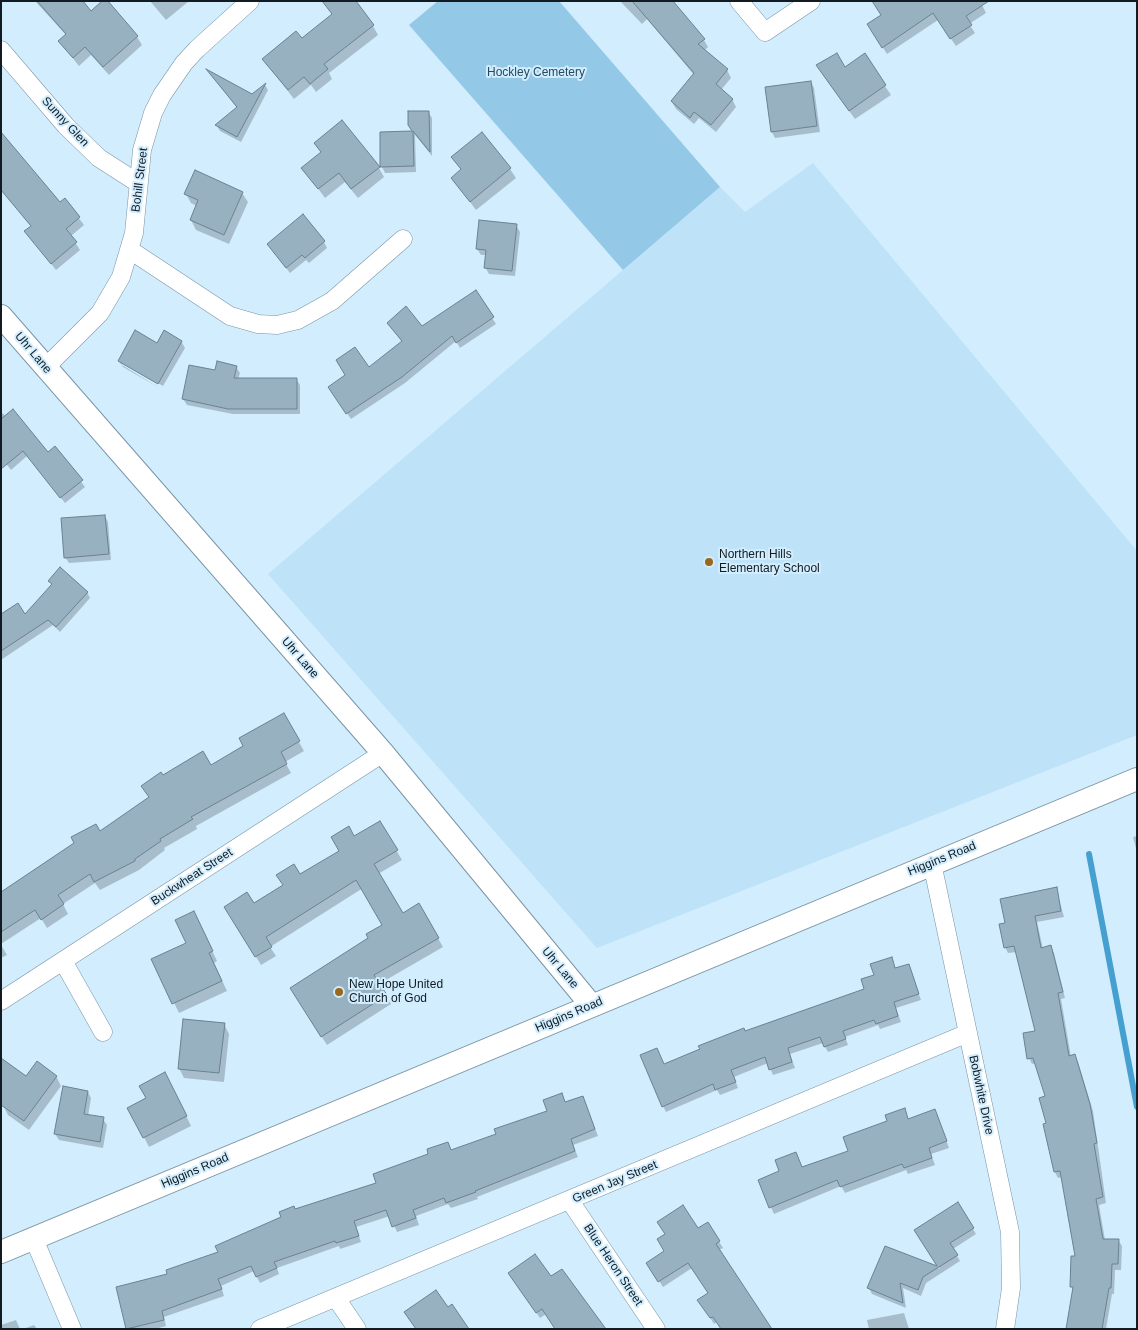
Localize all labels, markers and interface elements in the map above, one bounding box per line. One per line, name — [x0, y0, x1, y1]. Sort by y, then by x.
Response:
park label: Hockley Cemetery — [487, 66, 585, 80]
street label: Sunny Glen — [38, 94, 92, 150]
street label: Bohill Street — [129, 147, 151, 213]
street label: Uhr Lane — [12, 329, 54, 377]
place label: Northern Hills Elementary School — [719, 548, 820, 576]
marker: Northern Hills Elementary School — [703, 556, 715, 568]
street label: Uhr Lane — [278, 635, 322, 681]
street label: Higgins Road — [906, 839, 978, 879]
street label: Buckwheat Street — [149, 845, 235, 909]
street label: Uhr Lane — [539, 944, 581, 992]
place label: New Hope United Church of God — [349, 978, 443, 1006]
marker: New Hope United Church of God — [333, 986, 345, 998]
street label: Higgins Road — [533, 994, 605, 1036]
street label: Bobwhite Drive — [966, 1054, 996, 1136]
street label: Higgins Road — [159, 1150, 231, 1192]
street label: Green Jay Street — [570, 1158, 660, 1206]
street label: Blue Heron Street — [580, 1221, 646, 1309]

